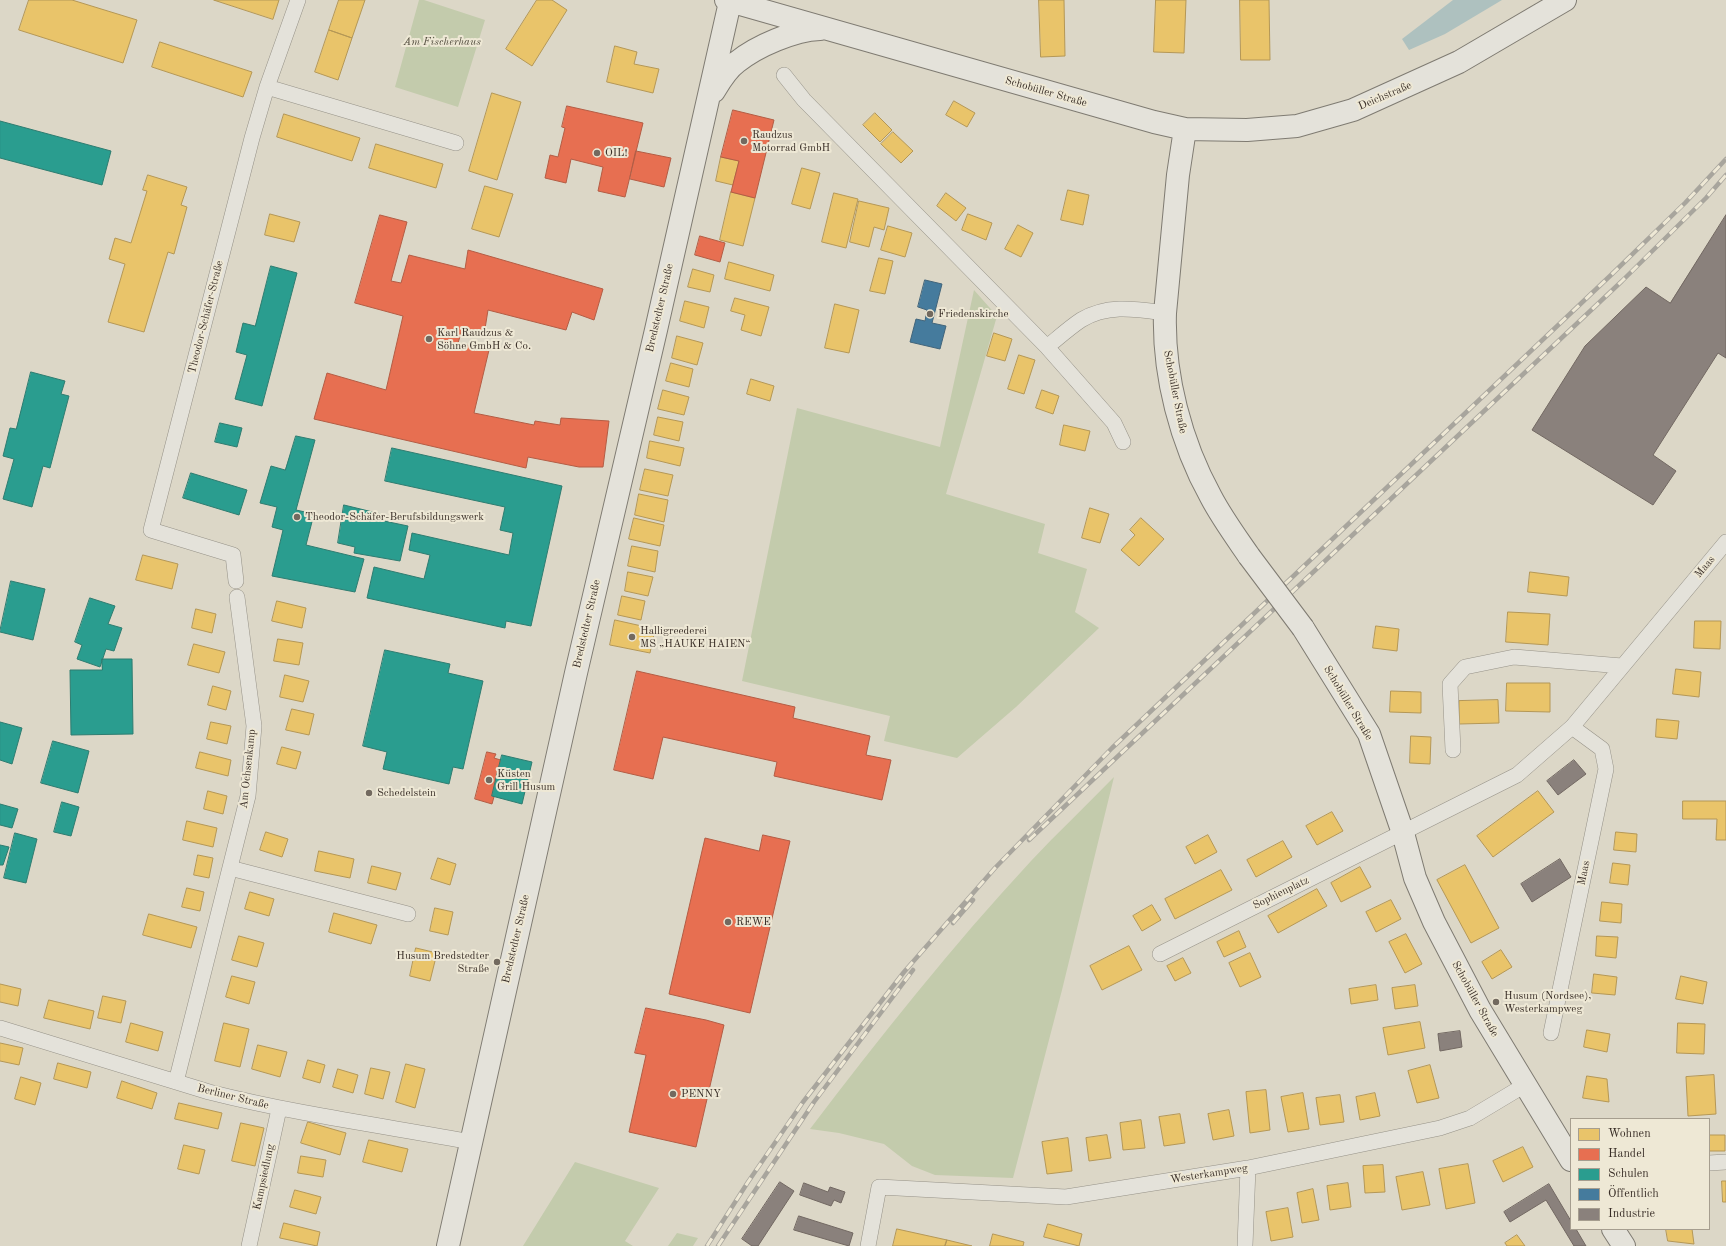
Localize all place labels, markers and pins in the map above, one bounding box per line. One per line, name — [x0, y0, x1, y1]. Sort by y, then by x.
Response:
place label: Raudzus Motorrad GmbH — [752, 128, 830, 154]
marker: Raudzus Motorrad GmbH — [739, 136, 749, 146]
place label: OIL! — [605, 146, 627, 160]
marker: OIL! — [592, 148, 602, 158]
place label: Friedenskirche — [938, 307, 1009, 321]
marker: Friedenskirche — [925, 309, 935, 319]
place label: Karl Raudzus & Söhne GmbH & Co. — [437, 326, 531, 352]
marker: Karl Raudzus & Söhne GmbH & Co. — [424, 334, 434, 344]
place label: Theodor-Schäfer-Berufsbildungswerk — [305, 510, 484, 524]
marker: Theodor-Schäfer-Berufsbildungswerk — [292, 512, 302, 522]
place label: Halligreederei MS „HAUKE HAIEN“ — [640, 624, 751, 650]
marker: Halligreederei MS „HAUKE HAIEN“ — [627, 632, 637, 642]
place label: Küsten Grill Husum — [497, 767, 555, 793]
marker: Küsten Grill Husum — [484, 775, 494, 785]
place label: Schedelstein — [377, 786, 436, 800]
marker: Schedelstein — [364, 788, 374, 798]
place label: REWE — [736, 915, 771, 929]
marker: REWE — [723, 917, 733, 927]
place label: Husum Bredstedter Straße — [396, 949, 489, 975]
marker: Husum Bredstedter Straße — [492, 957, 502, 967]
place label: Husum (Nordsee), Westerkampweg — [1504, 989, 1591, 1015]
marker: Husum (Nordsee), Westerkampweg — [1491, 997, 1501, 1007]
place label: PENNY — [681, 1087, 721, 1101]
marker: PENNY — [668, 1089, 678, 1099]

